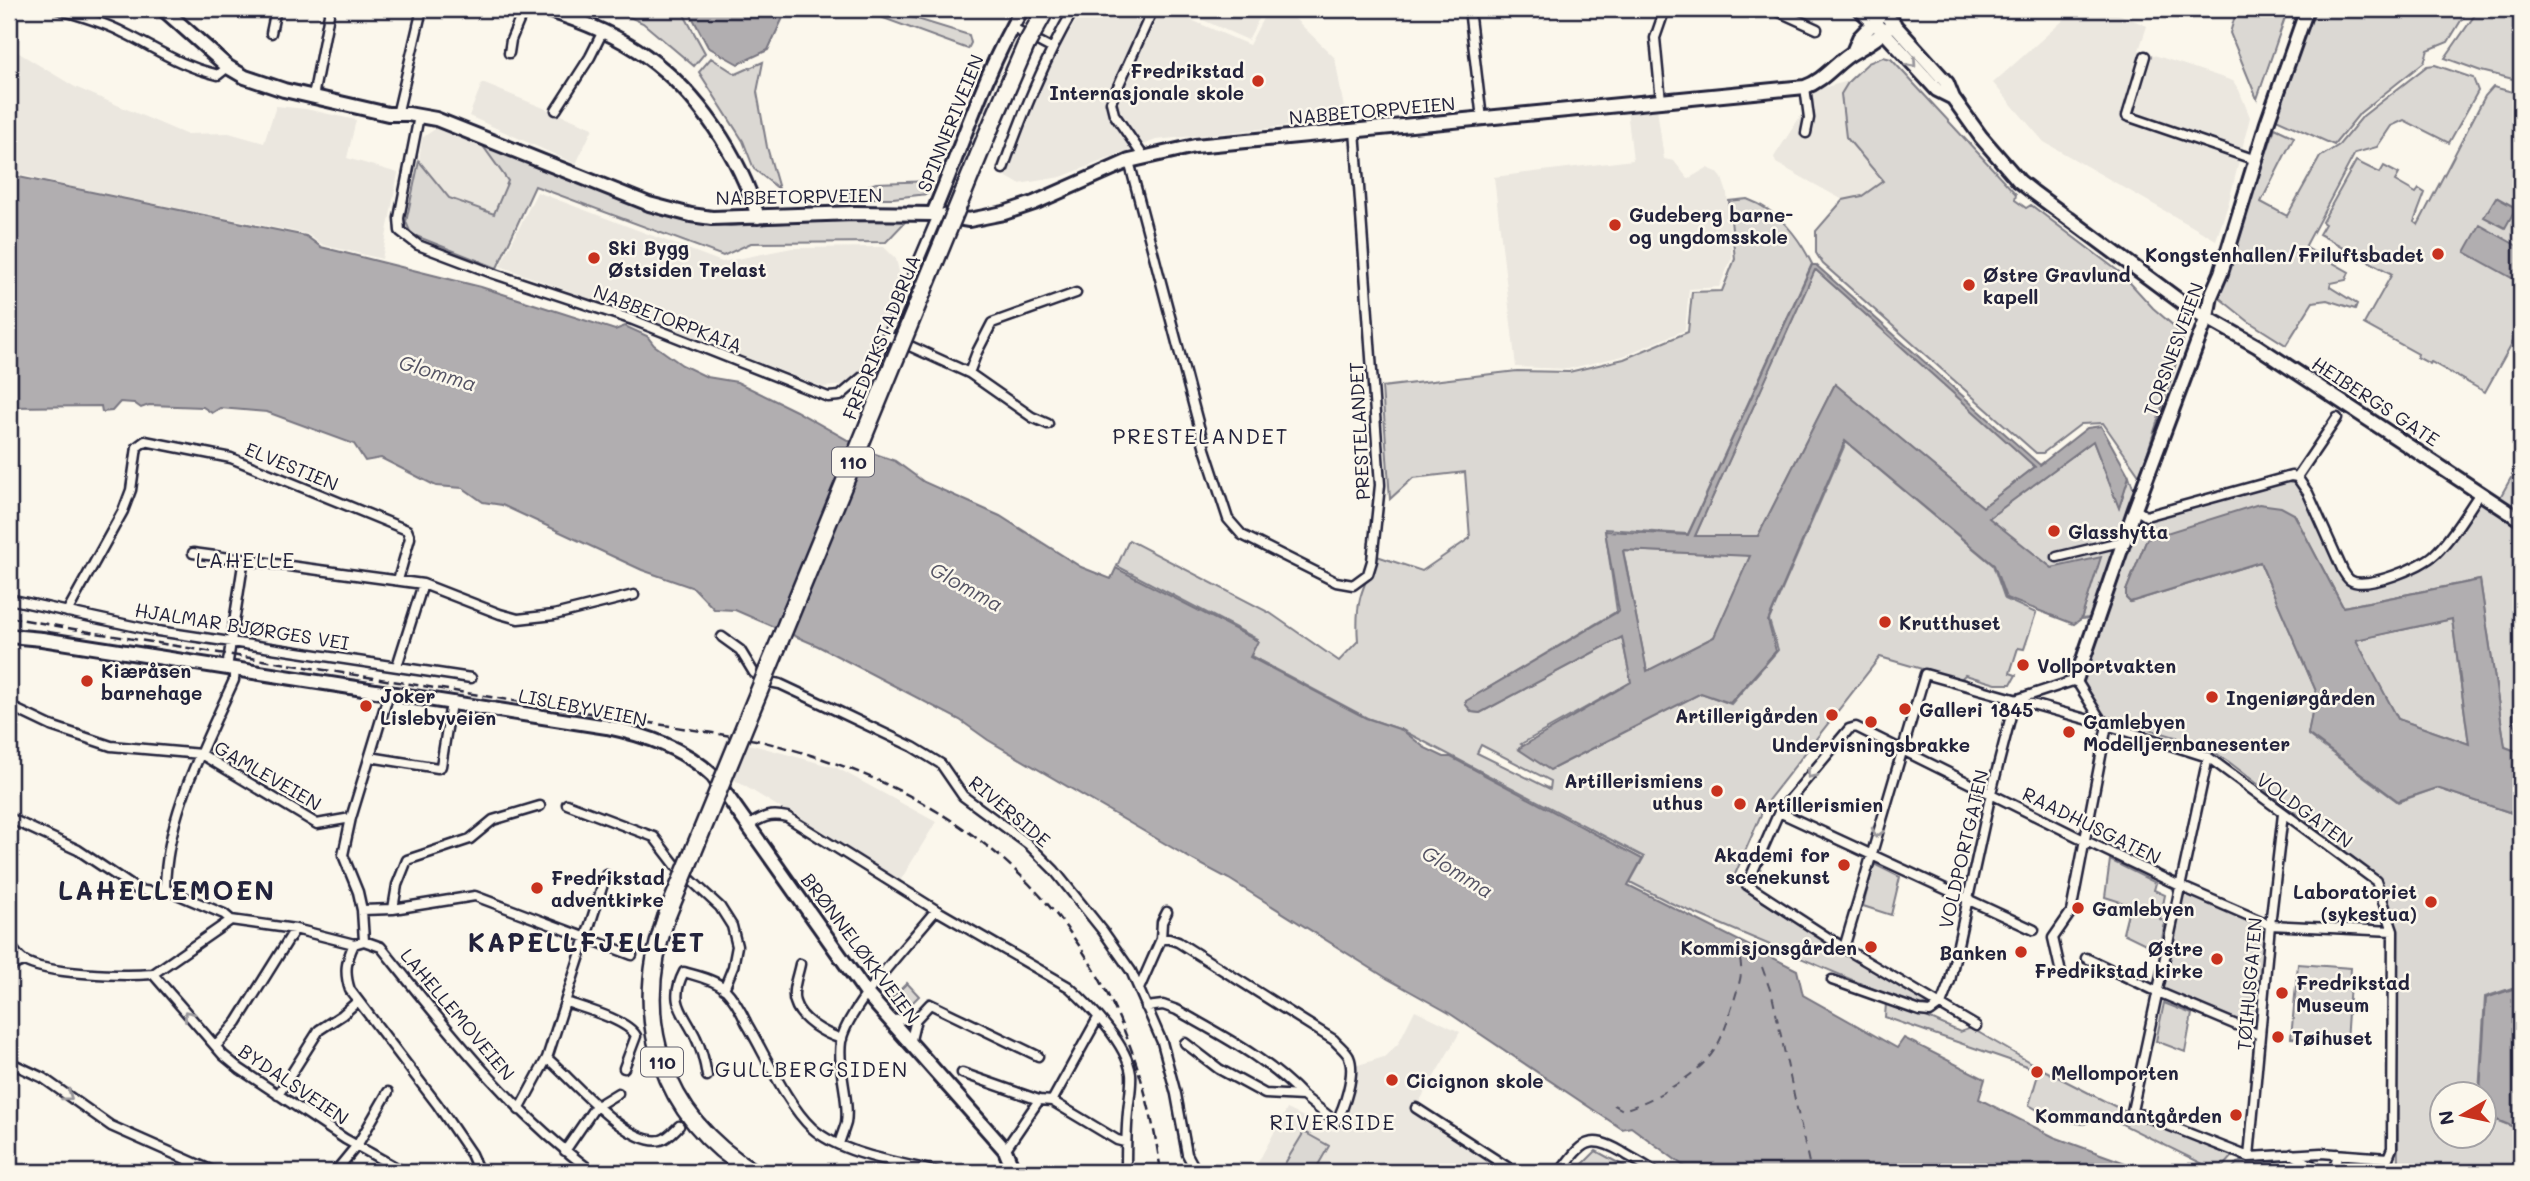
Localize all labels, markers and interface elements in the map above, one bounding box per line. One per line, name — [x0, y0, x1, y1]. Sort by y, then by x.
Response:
street label: SPINNERIVEIEN — [911, 50, 989, 196]
one-way arrow — [1904, 55, 1916, 68]
place label: Fredrikstad Internasjonale skole — [1049, 58, 1244, 105]
marker: Fredrikstad Internasjonale skole — [1250, 73, 1266, 89]
street label: NABBETORPVEIEN — [1288, 90, 1456, 130]
street label: NABBETORPVEIEN — [715, 182, 883, 210]
place label: Gudeberg barne- og ungdomsskole — [1629, 202, 1793, 249]
marker: Gudeberg barne- og ungdomsskole — [1607, 217, 1623, 233]
place label: Ski Bygg Østsiden Trelast — [608, 235, 766, 282]
place label: Kongstenhallen/Friluftsbadet — [2145, 242, 2424, 267]
marker: Kongstenhallen/Friluftsbadet — [2430, 246, 2446, 262]
marker: Ski Bygg Østsiden Trelast — [586, 250, 602, 266]
street label: FREDRIKSTADBRUA — [836, 251, 926, 423]
place label: Østre Gravlund kapell — [1983, 262, 2130, 309]
marker: Østre Gravlund kapell — [1961, 277, 1977, 293]
street label: NABBETORPKAIA — [590, 278, 746, 358]
street label: TORSNESVEIEN — [2137, 279, 2209, 419]
water label: Glomma — [396, 347, 480, 397]
street label: HEIBERGS GATE — [2307, 350, 2445, 452]
street label: PRESTELANDET — [1343, 361, 1375, 501]
district label: PRESTELANDET — [1112, 422, 1290, 449]
street label: ELVESTIEN — [242, 436, 342, 496]
road number: 110 — [832, 448, 874, 476]
place label: Glasshytta — [2068, 519, 2168, 544]
marker: Glasshytta — [2046, 523, 2062, 539]
district label: LAHELLE — [196, 546, 296, 573]
water label: Glomma — [926, 555, 1008, 617]
street label: HJALMAR BJØRGES VEI — [133, 597, 351, 655]
place label: Krutthuset — [1899, 610, 2000, 635]
marker: Krutthuset — [1877, 614, 1893, 630]
place label: Vollportvakten — [2037, 653, 2176, 678]
marker: Vollportvakten — [2015, 657, 2031, 673]
place label: Kiæråsen barnehage — [101, 658, 202, 705]
marker: Kiæråsen barnehage — [79, 673, 95, 689]
street label: LISLEBYVEIEN — [517, 682, 649, 732]
place label: Joker Lislebyveien — [380, 683, 496, 730]
place label: Ingeniørgården — [2226, 685, 2375, 710]
marker: Ingeniørgården — [2204, 689, 2220, 705]
place label: Galleri 1845 — [1919, 697, 2033, 722]
marker: Joker Lislebyveien — [358, 698, 374, 714]
marker: Galleri 1845 — [1897, 701, 1913, 717]
place label: Artillerigården — [1675, 703, 1818, 728]
marker: Artillerigården — [1824, 707, 1840, 723]
place label: Gamlebyen Modelljernbanesenter — [2083, 709, 2290, 756]
marker: Undervisningsbrakke — [1863, 714, 1879, 730]
marker: Gamlebyen Modelljernbanesenter — [2061, 724, 2077, 740]
place label: Undervisningsbrakke — [1772, 732, 1970, 757]
street label: GAMLEVEIEN — [210, 734, 326, 816]
one-way arrow — [1807, 767, 1820, 779]
street label: VOLDPORTGATEN — [1933, 767, 1993, 931]
street label: VOLDGATEN — [2252, 767, 2358, 853]
place label: Artillerismiens uthus — [1564, 768, 1703, 815]
street label: RIVERSIDE — [964, 770, 1056, 852]
street label: RAADHUSGATEN — [2019, 781, 2165, 869]
marker: Artillerismiens uthus — [1709, 783, 1725, 799]
place label: Artillerismien — [1754, 792, 1883, 817]
marker: Artillerismien — [1732, 796, 1748, 812]
one-way arrow — [1871, 827, 1886, 839]
water label: Glomma — [1417, 838, 1499, 904]
place label: Akademi for scenekunst — [1714, 842, 1830, 889]
marker: Akademi for scenekunst — [1836, 857, 1852, 873]
place label: Fredrikstad adventkirke — [551, 865, 665, 912]
street label: BRØNNELØKKVEIEN — [796, 868, 926, 1028]
district label: LAHELLEMOEN — [58, 873, 276, 907]
place label: Laboratoriet (sykestua) — [2293, 879, 2417, 926]
marker: Fredrikstad adventkirke — [529, 880, 545, 896]
marker: Laboratoriet (sykestua) — [2423, 894, 2439, 910]
place label: Gamlebyen — [2092, 896, 2194, 921]
marker: Gamlebyen — [2070, 900, 2086, 916]
street label: TØIHUSGATEN — [2231, 916, 2267, 1052]
district label: KAPELLFJELLET — [468, 925, 706, 959]
place label: Kommisjonsgården — [1681, 935, 1857, 960]
place label: Østre Fredrikstad kirke — [2034, 936, 2203, 983]
marker: Kommisjonsgården — [1863, 939, 1879, 955]
place label: Banken — [1939, 940, 2007, 965]
street label: LAHELLEMOVEIEN — [395, 943, 521, 1085]
marker: Banken — [2013, 944, 2029, 960]
marker: Østre Fredrikstad kirke — [2209, 951, 2225, 967]
place label: Fredrikstad Museum — [2296, 970, 2410, 1017]
marker: Fredrikstad Museum — [2274, 985, 2290, 1001]
one-way arrow — [184, 1011, 196, 1024]
place label: Tøihuset — [2292, 1025, 2372, 1050]
marker: Tøihuset — [2270, 1029, 2286, 1045]
street label: BYDALSVEIEN — [234, 1038, 354, 1130]
road number: 110 — [641, 1048, 683, 1077]
district label: GULLBERGSIDEN — [715, 1055, 909, 1082]
place label: Mellomporten — [2051, 1060, 2179, 1085]
marker: Mellomporten — [2029, 1064, 2045, 1080]
place label: Cicignon skole — [1406, 1068, 1544, 1093]
marker: Cicignon skole — [1384, 1072, 1400, 1088]
north arrow — [2428, 1080, 2498, 1150]
one-way arrow — [60, 1088, 73, 1100]
place label: Kommandantgården — [2035, 1103, 2222, 1128]
marker: Kommandantgården — [2228, 1107, 2244, 1123]
district label: RIVERSIDE — [1269, 1108, 1397, 1135]
text: N — [2432, 1109, 2459, 1127]

